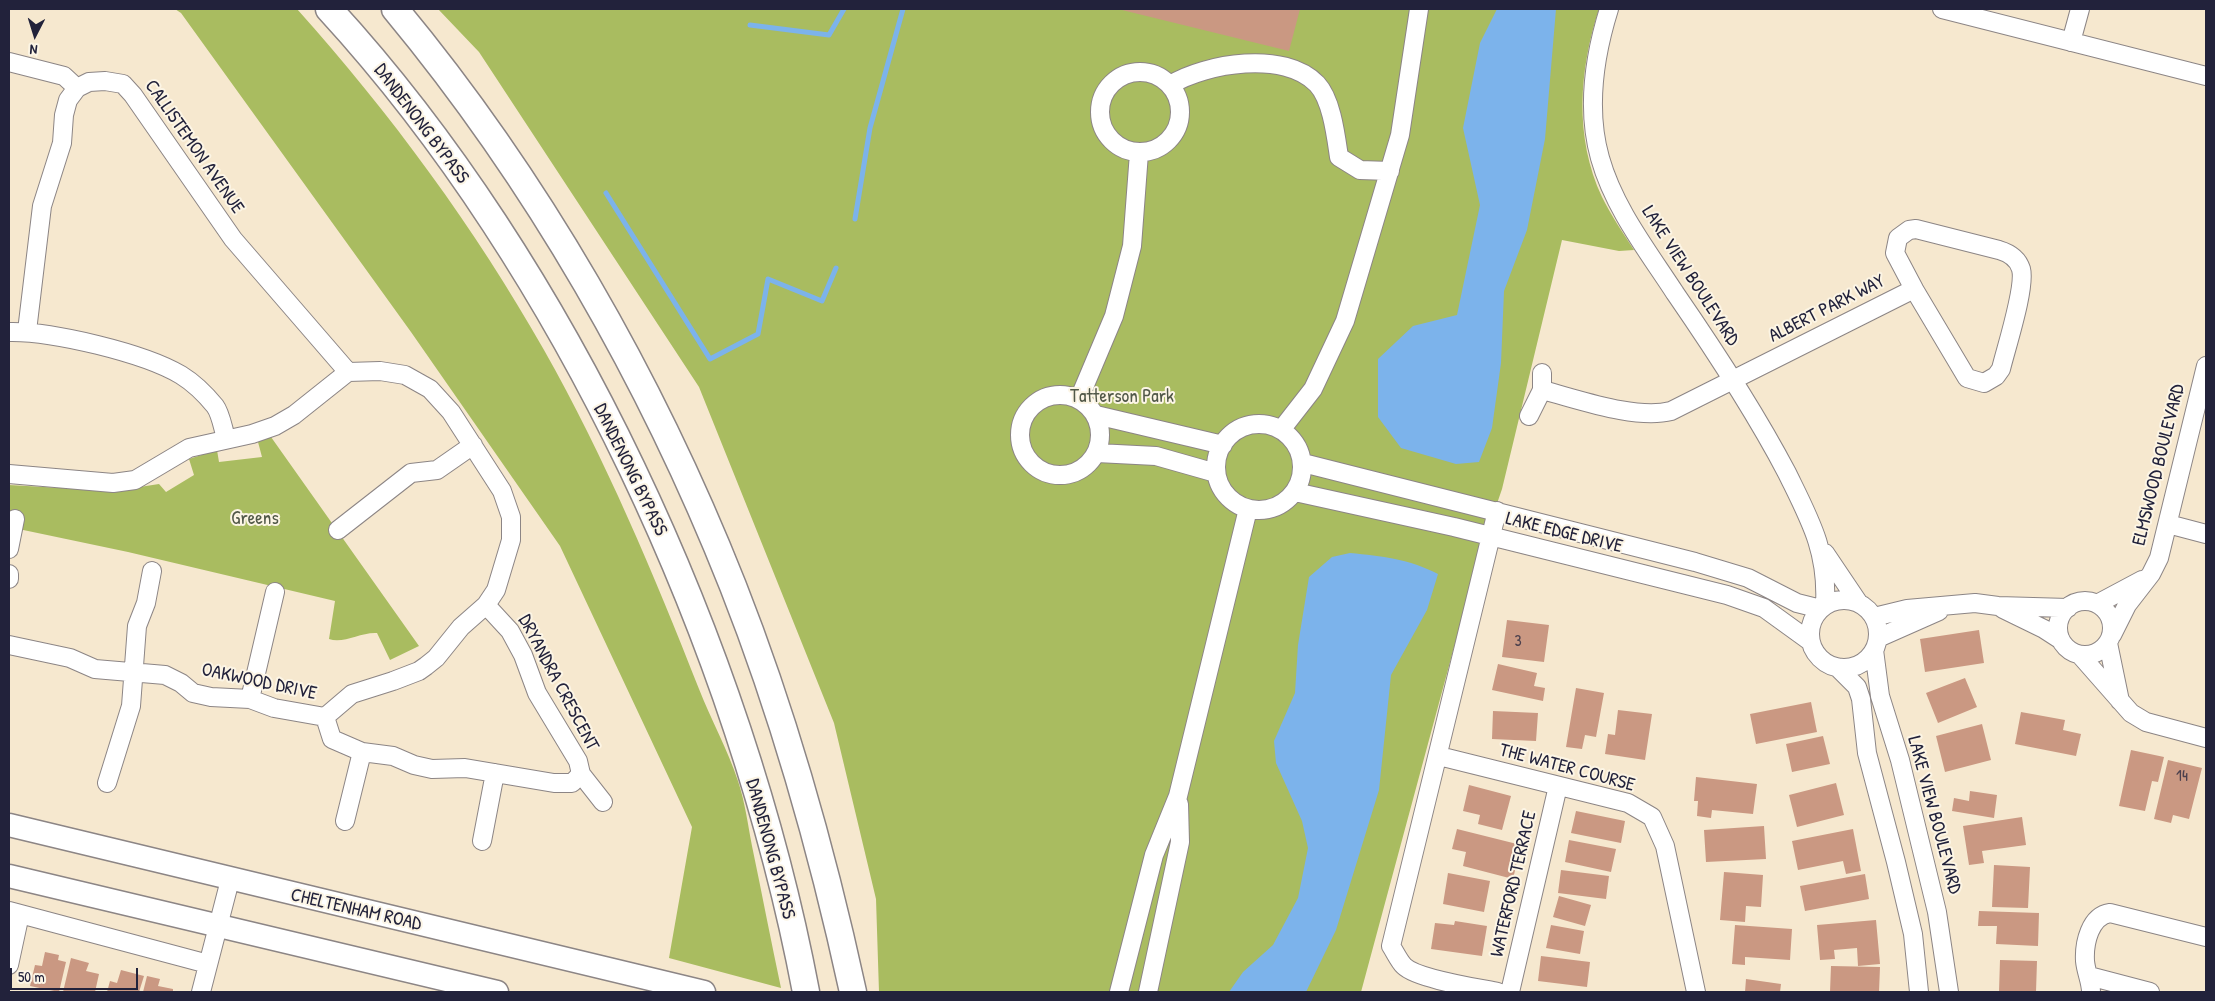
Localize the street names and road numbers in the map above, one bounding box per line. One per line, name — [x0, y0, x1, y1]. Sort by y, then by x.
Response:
street label: DANDENONG BYPASS — [369, 60, 473, 188]
street label: CALLISTEMON AVENUE — [139, 76, 249, 218]
street label: LAKE VIEW BOULEVARD — [1636, 202, 1744, 350]
street label: ALBERT PARK WAY — [1765, 270, 1889, 348]
street label: ELMSWOOD BOULEVARD — [2128, 382, 2190, 548]
street label: DANDENONG BYPASS — [588, 400, 672, 540]
street label: LAKE EDGE DRIVE — [1503, 507, 1625, 559]
street label: DRYANDRA CRESCENT — [513, 611, 603, 755]
street label: OAKWOOD DRIVE — [199, 659, 319, 705]
street label: LAKE VIEW BOULEVARD — [1902, 734, 1966, 896]
street label: THE WATER COURSE — [1497, 739, 1637, 797]
street label: DANDENONG BYPASS — [740, 777, 800, 921]
street label: WATERFORD TERRACE — [1486, 809, 1542, 959]
street label: CHELTENHAM ROAD — [288, 884, 424, 936]

